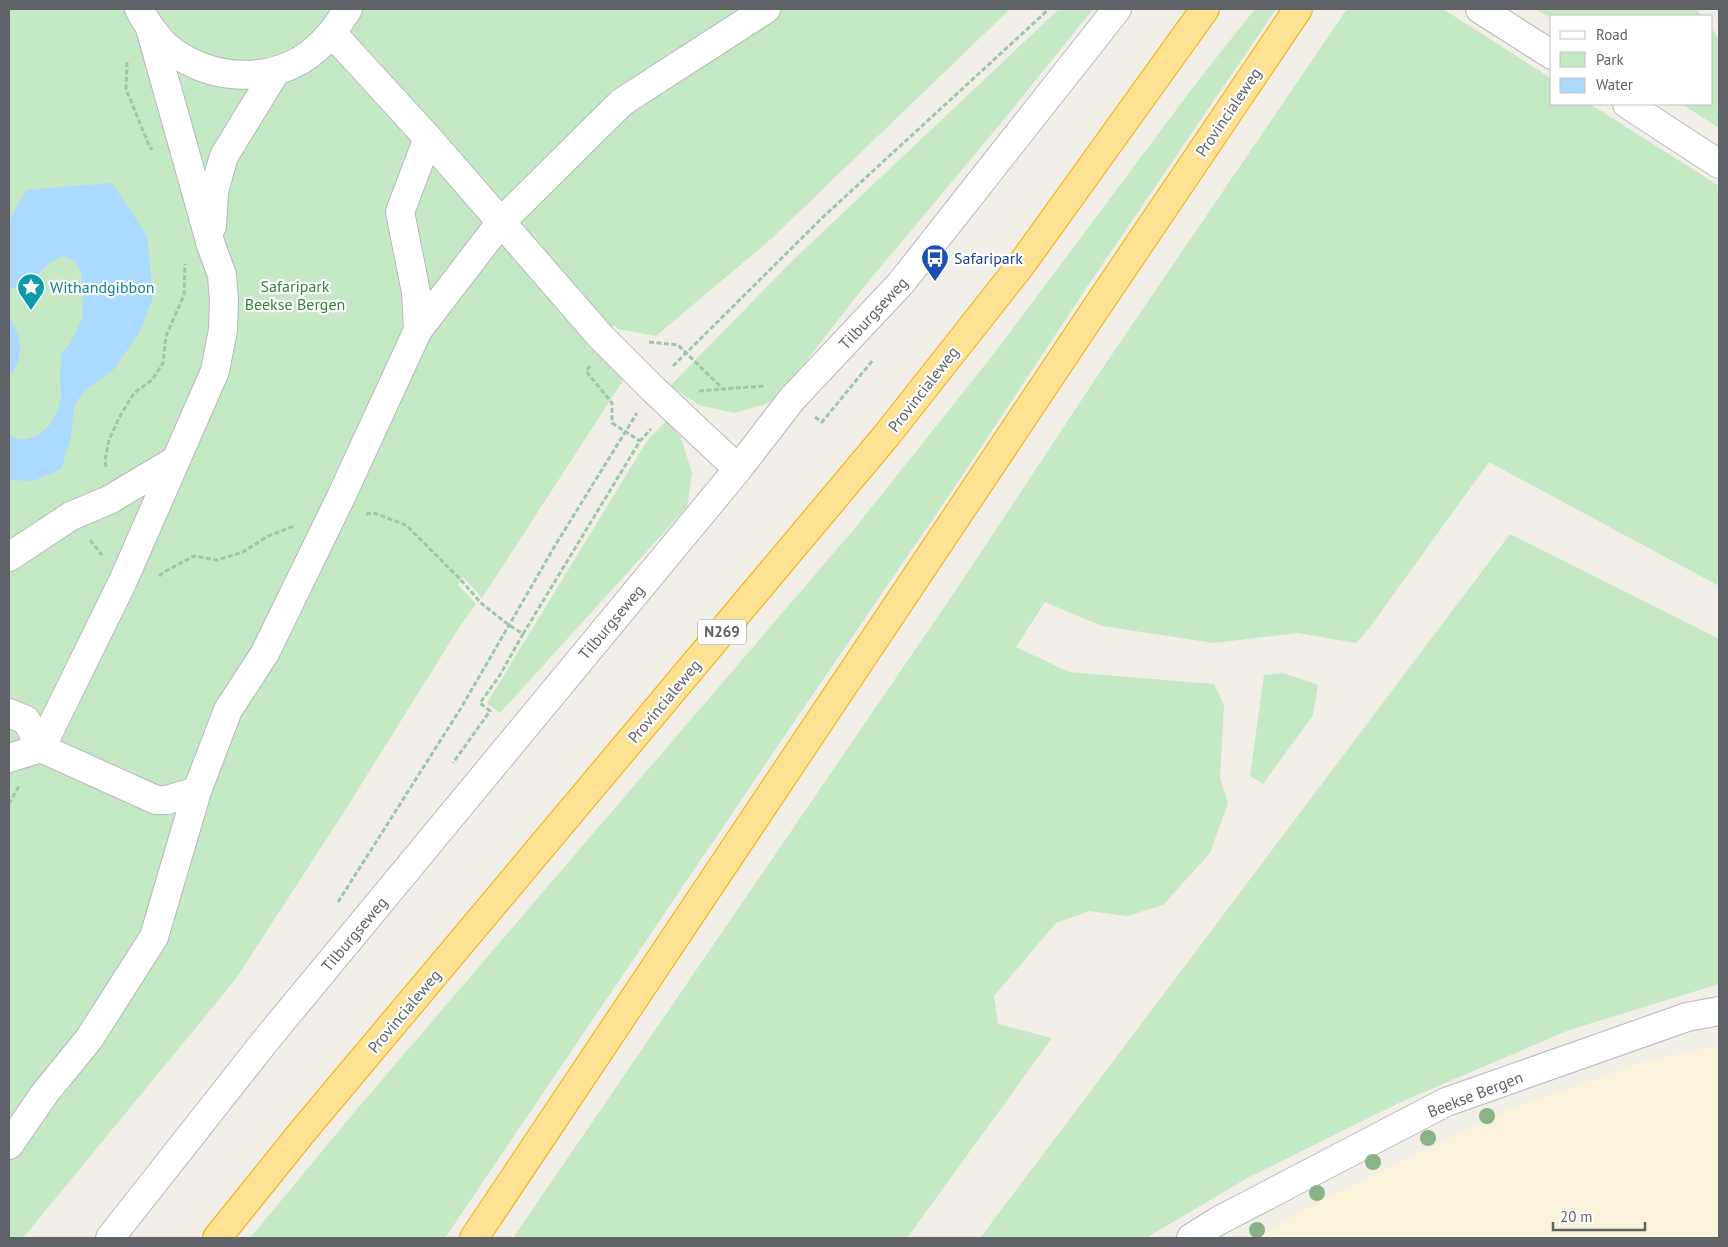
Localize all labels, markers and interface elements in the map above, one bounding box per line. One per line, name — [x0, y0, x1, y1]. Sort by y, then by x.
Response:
legend — [1550, 15, 1713, 105]
text: Road — [1596, 25, 1628, 44]
text: Park — [1596, 50, 1624, 69]
street label: Provincialeweg — [1191, 64, 1265, 160]
text: Water — [1596, 75, 1633, 94]
bus stop icon: Safaripark — [920, 243, 950, 282]
place label: Safaripark — [954, 248, 1023, 268]
place icon: Withandgibbon — [16, 272, 46, 311]
street label: Tilburgseweg — [834, 273, 912, 353]
park label: Safaripark Beekse Bergen — [245, 276, 345, 314]
place label: Withandgibbon — [50, 277, 155, 297]
street label: Provincialeweg — [883, 342, 963, 436]
street label: Tilburgseweg — [574, 580, 648, 664]
road number: N269 — [698, 620, 746, 644]
street label: Provincialeweg — [623, 655, 705, 747]
street label: Tilburgseweg — [317, 892, 391, 976]
street label: Provincialeweg — [363, 965, 445, 1057]
street label: Beekse Bergen — [1424, 1067, 1526, 1121]
scale bar — [1553, 1200, 1646, 1232]
text: 20 m — [1560, 1207, 1593, 1226]

